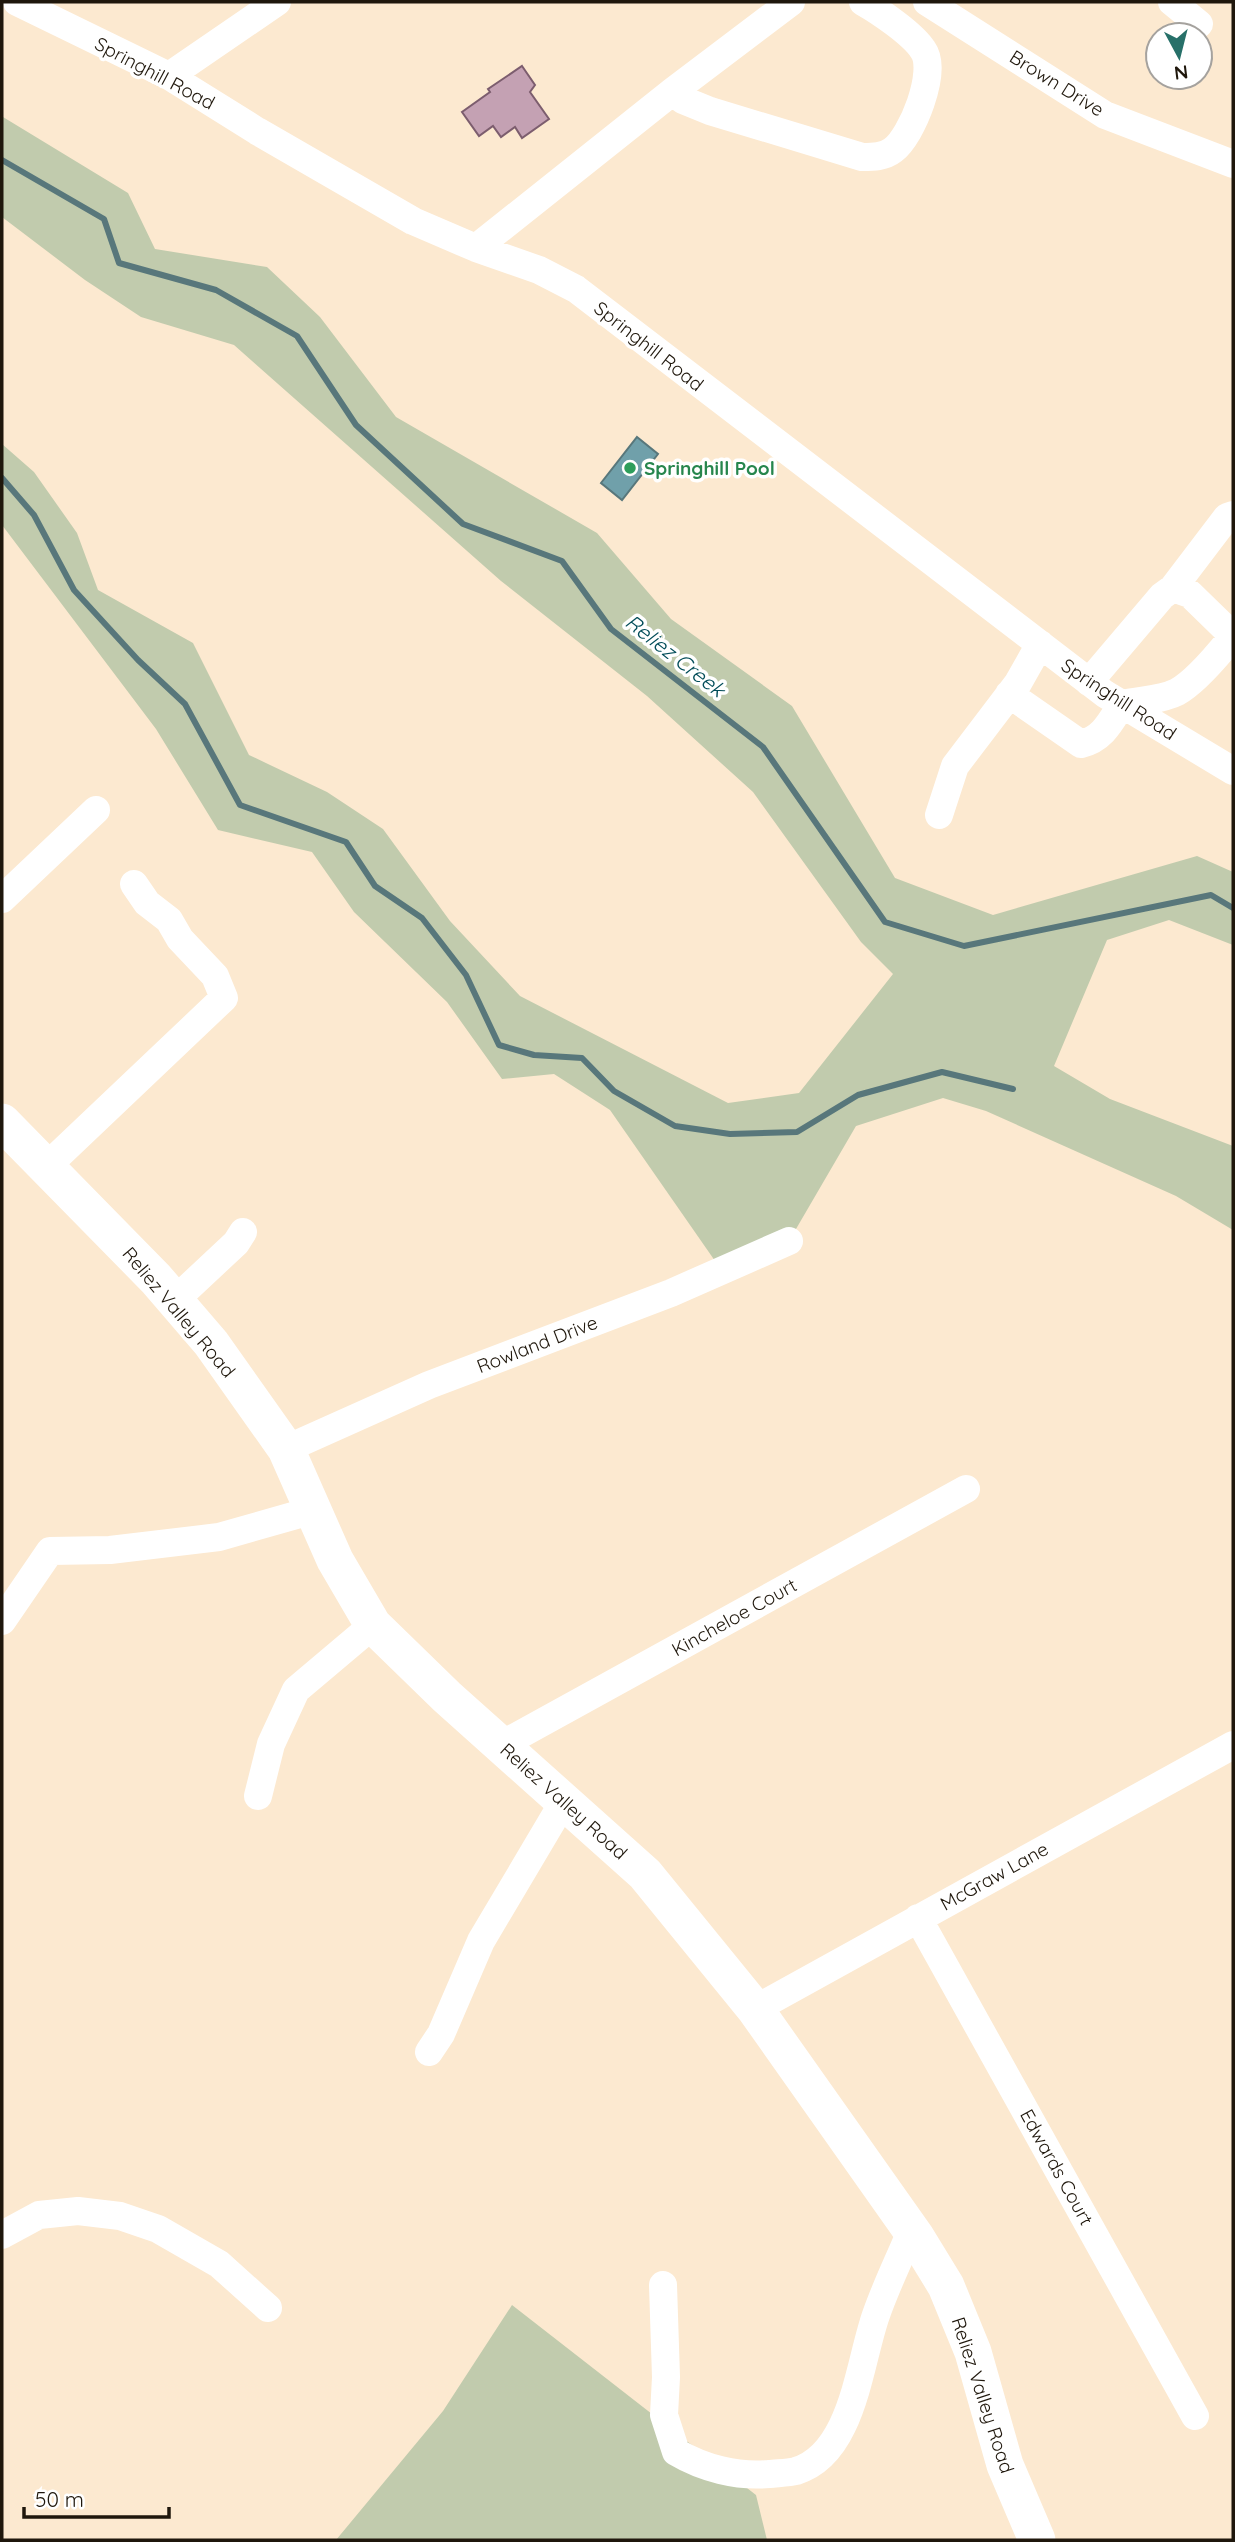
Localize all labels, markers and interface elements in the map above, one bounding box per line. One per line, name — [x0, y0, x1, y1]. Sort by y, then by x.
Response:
north arrow — [1144, 21, 1214, 91]
street label: Springhill Road — [91, 31, 219, 115]
street label: Brown Drive — [1005, 44, 1109, 122]
text: N — [1173, 60, 1189, 86]
street label: Springhill Road — [589, 296, 709, 396]
place label: Springhill Pool — [644, 456, 775, 480]
marker: Springhill Pool — [622, 460, 638, 476]
water label: Reliez Creek — [621, 608, 732, 703]
street label: Springhill Road — [1057, 653, 1181, 745]
street label: Reliez Valley Road — [117, 1242, 241, 1382]
street label: Rowland Drive — [473, 1310, 601, 1378]
street label: Kincheloe Court — [667, 1573, 801, 1661]
street label: Reliez Valley Road — [495, 1738, 633, 1864]
street label: McGraw Lane — [936, 1836, 1052, 1916]
street label: Edwards Court — [1015, 2105, 1099, 2229]
street label: Reliez Valley Road — [946, 2314, 1020, 2476]
scale bar — [24, 2476, 170, 2520]
text: 50 m — [35, 2486, 84, 2512]

